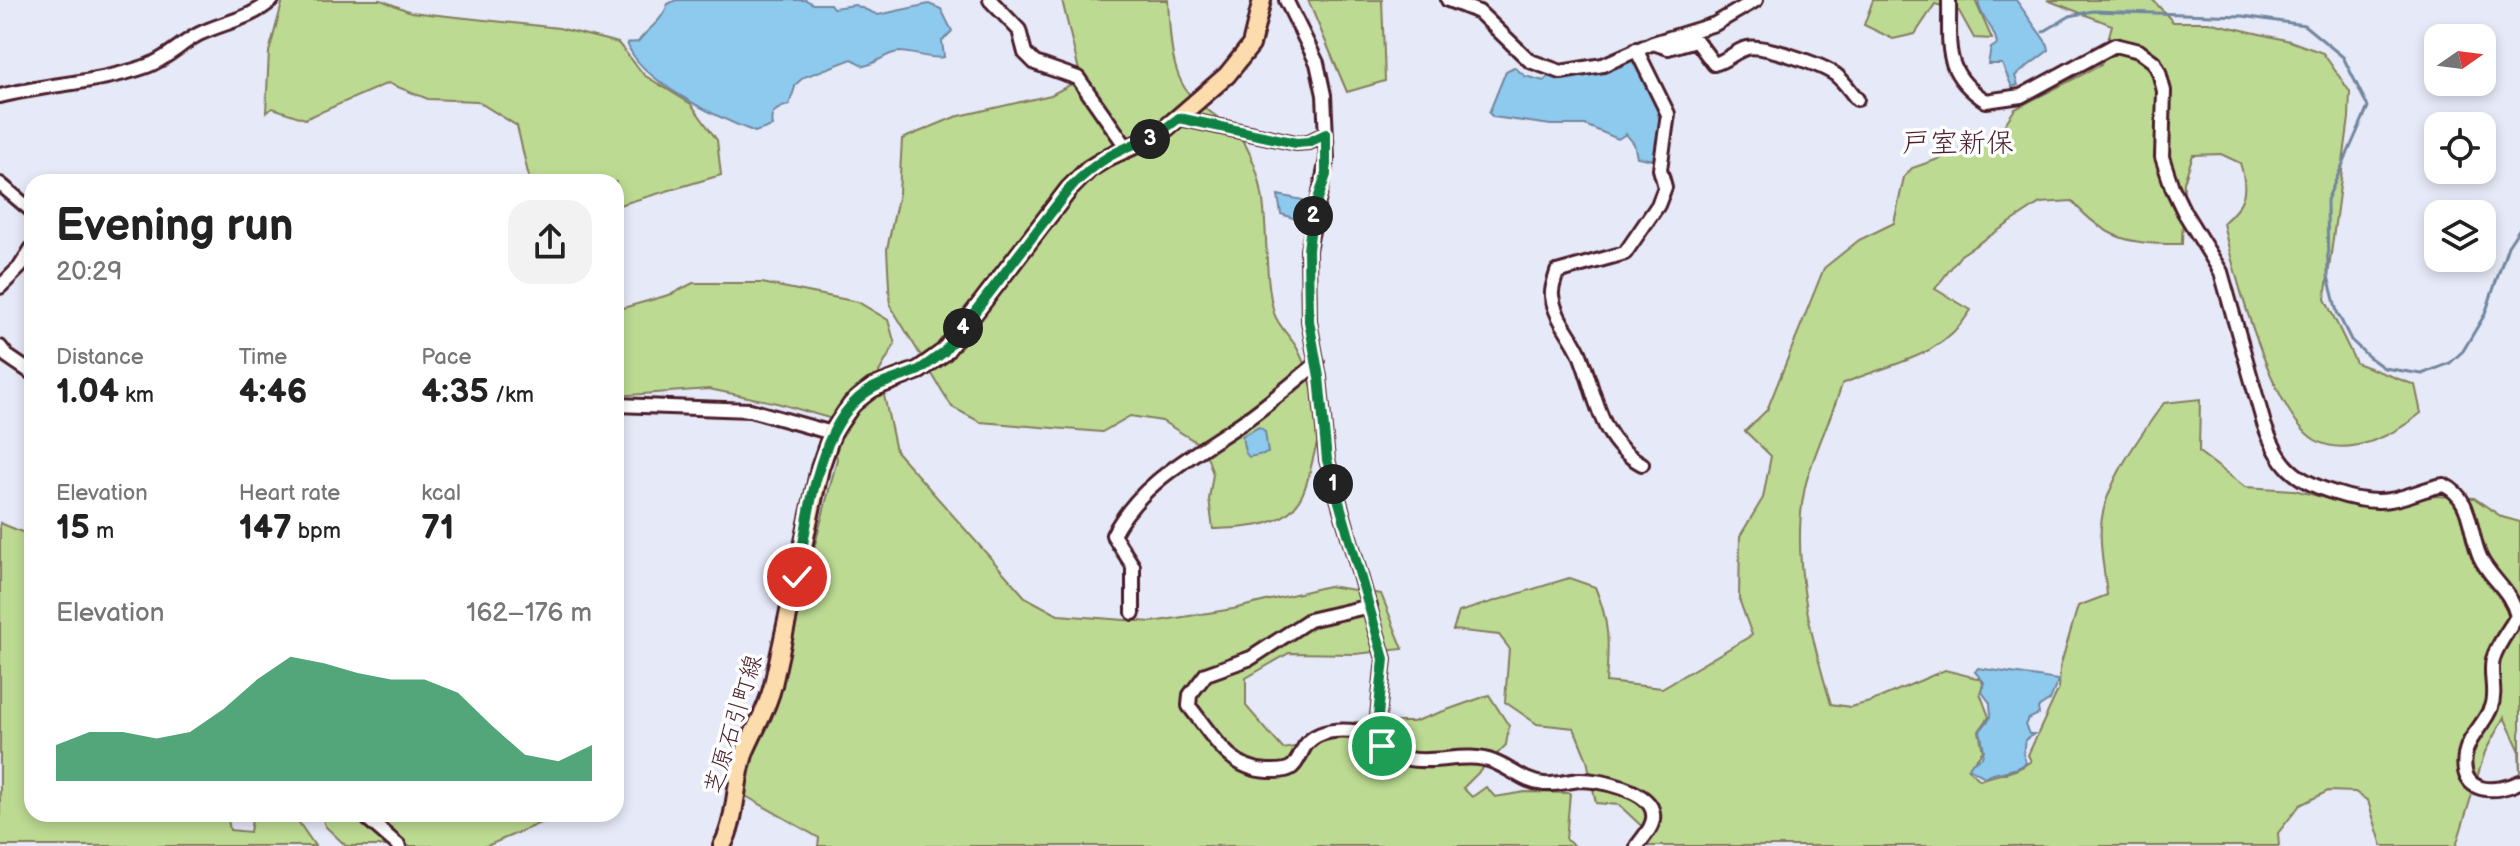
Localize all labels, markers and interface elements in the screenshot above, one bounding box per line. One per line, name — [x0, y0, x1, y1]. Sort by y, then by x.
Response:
north arrow — [2424, 24, 2496, 96]
map controls — [2424, 24, 2496, 272]
button: locate — [2424, 112, 2496, 184]
pin: 3 — [1130, 119, 1170, 159]
text: 3 — [1144, 125, 1156, 152]
district label: 戸室新保 — [1902, 127, 2014, 160]
pin: 2 — [1293, 196, 1333, 236]
text: Evening run — [56, 200, 293, 253]
button: share — [508, 200, 592, 284]
button: layers — [2424, 200, 2496, 272]
text: 2 — [1306, 202, 1320, 229]
text: 20:29 — [56, 257, 122, 288]
pin: 4 — [943, 308, 983, 348]
text: 4 — [957, 314, 969, 341]
text: Distance — [56, 344, 144, 371]
text: Time — [239, 344, 287, 371]
text: Pace — [421, 344, 472, 371]
text: 1.04 — [56, 371, 119, 412]
text: 4:46 — [239, 371, 307, 412]
text: 4:35 — [421, 371, 489, 412]
text: km — [119, 382, 154, 409]
text: /km — [489, 382, 534, 409]
pin: 1 — [1313, 464, 1353, 504]
text: 1 — [1328, 470, 1338, 497]
text: Elevation — [56, 480, 148, 507]
text: Heart rate — [239, 480, 340, 507]
text: kcal — [421, 480, 461, 507]
text: 15 — [56, 507, 90, 548]
text: 147 — [239, 507, 292, 548]
text: 71 — [421, 507, 454, 548]
text: m — [90, 518, 114, 545]
text: bpm — [292, 518, 341, 545]
pin — [763, 543, 831, 611]
icon: check — [775, 555, 819, 599]
text: Elevation — [56, 598, 164, 629]
text: 162–176 m — [466, 598, 592, 629]
street label: 芝原石引町線 — [699, 651, 768, 797]
pin — [1348, 712, 1416, 780]
icon: arrive — [1360, 724, 1404, 768]

